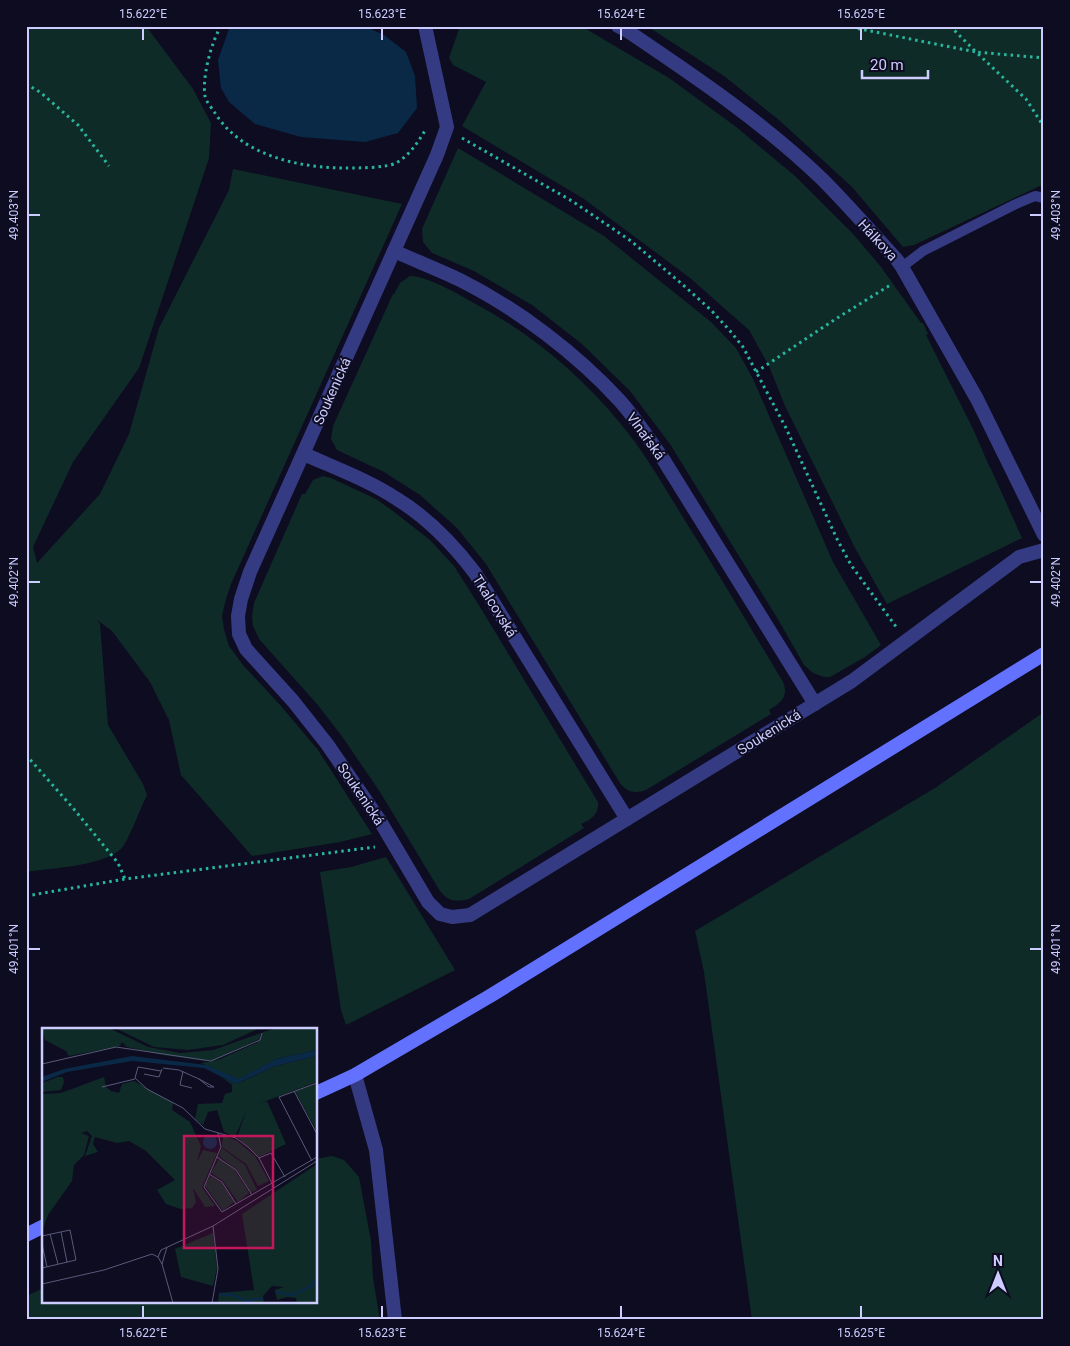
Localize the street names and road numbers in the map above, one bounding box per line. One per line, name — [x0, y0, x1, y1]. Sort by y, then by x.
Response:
street label: Hálkova — [855, 216, 901, 264]
street label: Soukenická — [310, 355, 354, 427]
street label: Vlnařská — [624, 409, 668, 463]
street label: Tkalcovská — [470, 572, 520, 640]
street label: Soukenická — [734, 706, 804, 758]
street label: Soukenická — [334, 760, 388, 828]

